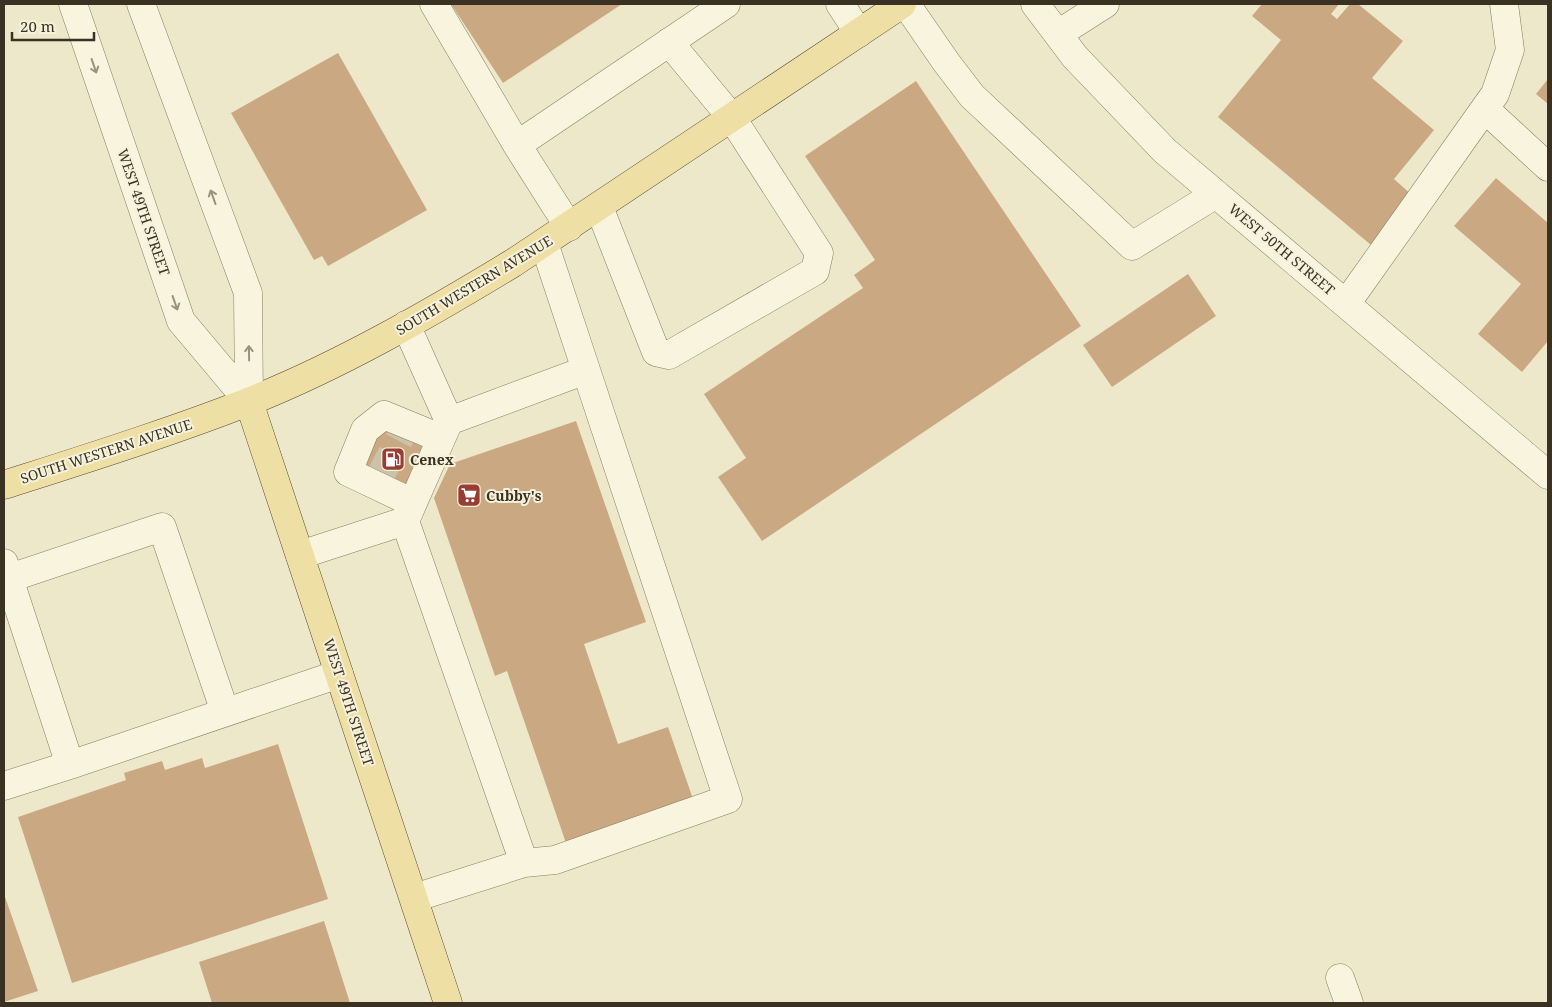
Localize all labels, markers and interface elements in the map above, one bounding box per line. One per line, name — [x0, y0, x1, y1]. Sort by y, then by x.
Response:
scale bar — [12, 10, 95, 42]
text: 20 m — [20, 16, 55, 36]
one-way arrow — [90, 58, 99, 74]
street label: WEST 49TH STREET — [113, 146, 175, 278]
one-way arrow — [208, 189, 217, 205]
street label: WEST 50TH STREET — [1225, 199, 1339, 299]
street label: SOUTH WESTERN AVENUE — [392, 231, 556, 339]
one-way arrow — [171, 295, 180, 310]
one-way arrow — [244, 345, 254, 362]
street label: SOUTH WESTERN AVENUE — [18, 414, 194, 488]
fuel station icon: Cenex — [380, 446, 406, 472]
place label: Cenex — [410, 450, 454, 469]
supermarket icon: Cubby's — [456, 482, 482, 508]
place label: Cubby's — [486, 486, 542, 505]
street label: WEST 49TH STREET — [319, 636, 379, 769]

